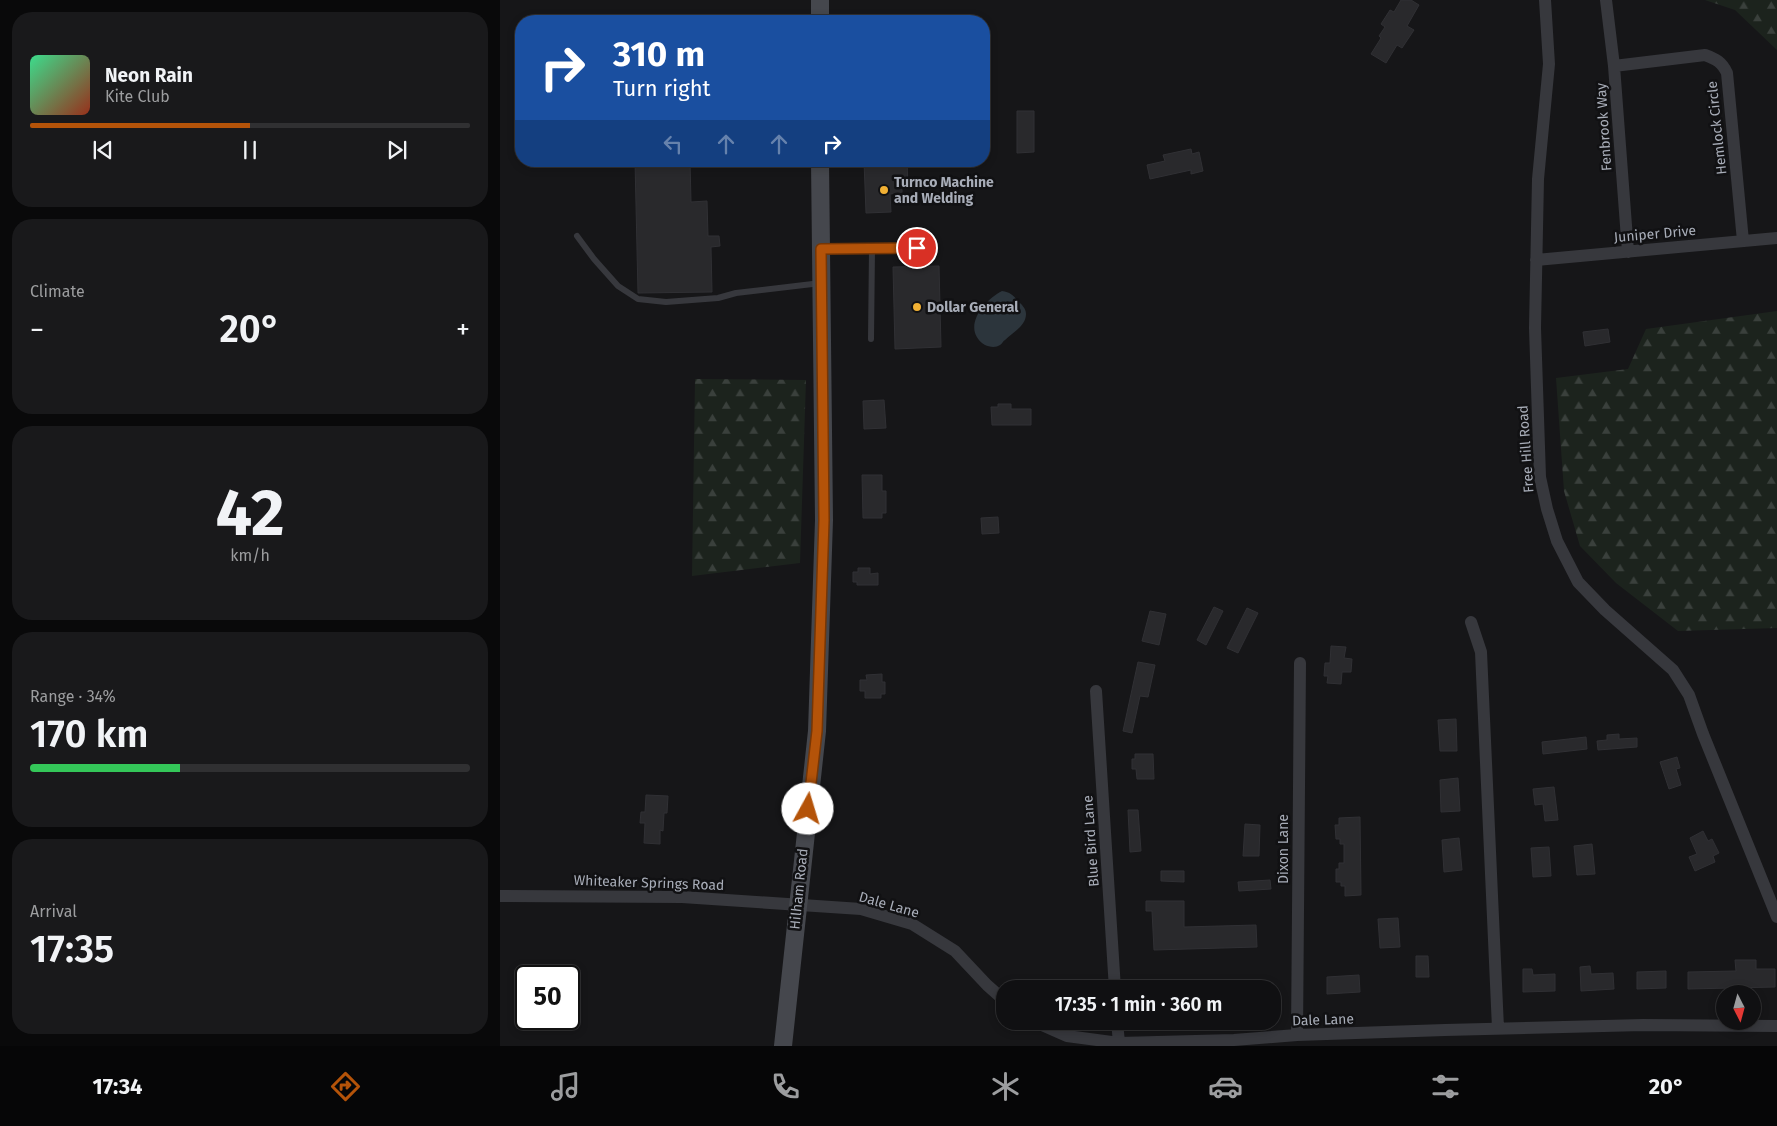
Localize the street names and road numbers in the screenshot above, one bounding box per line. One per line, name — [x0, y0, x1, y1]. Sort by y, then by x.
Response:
street label: Hemlock Circle — [1704, 80, 1730, 176]
street label: Fenbrook Way — [1592, 82, 1616, 172]
street label: Juniper Drive — [1613, 222, 1697, 246]
street label: Free Hill Road — [1514, 405, 1538, 493]
street label: Blue Bird Lane — [1079, 795, 1103, 887]
street label: Dixon Lane — [1275, 814, 1292, 884]
street label: Hilham Road — [786, 848, 812, 930]
street label: Whiteaker Springs Road — [573, 872, 725, 894]
street label: Dale Lane — [857, 888, 921, 922]
street label: Dale Lane — [1292, 1010, 1354, 1030]

